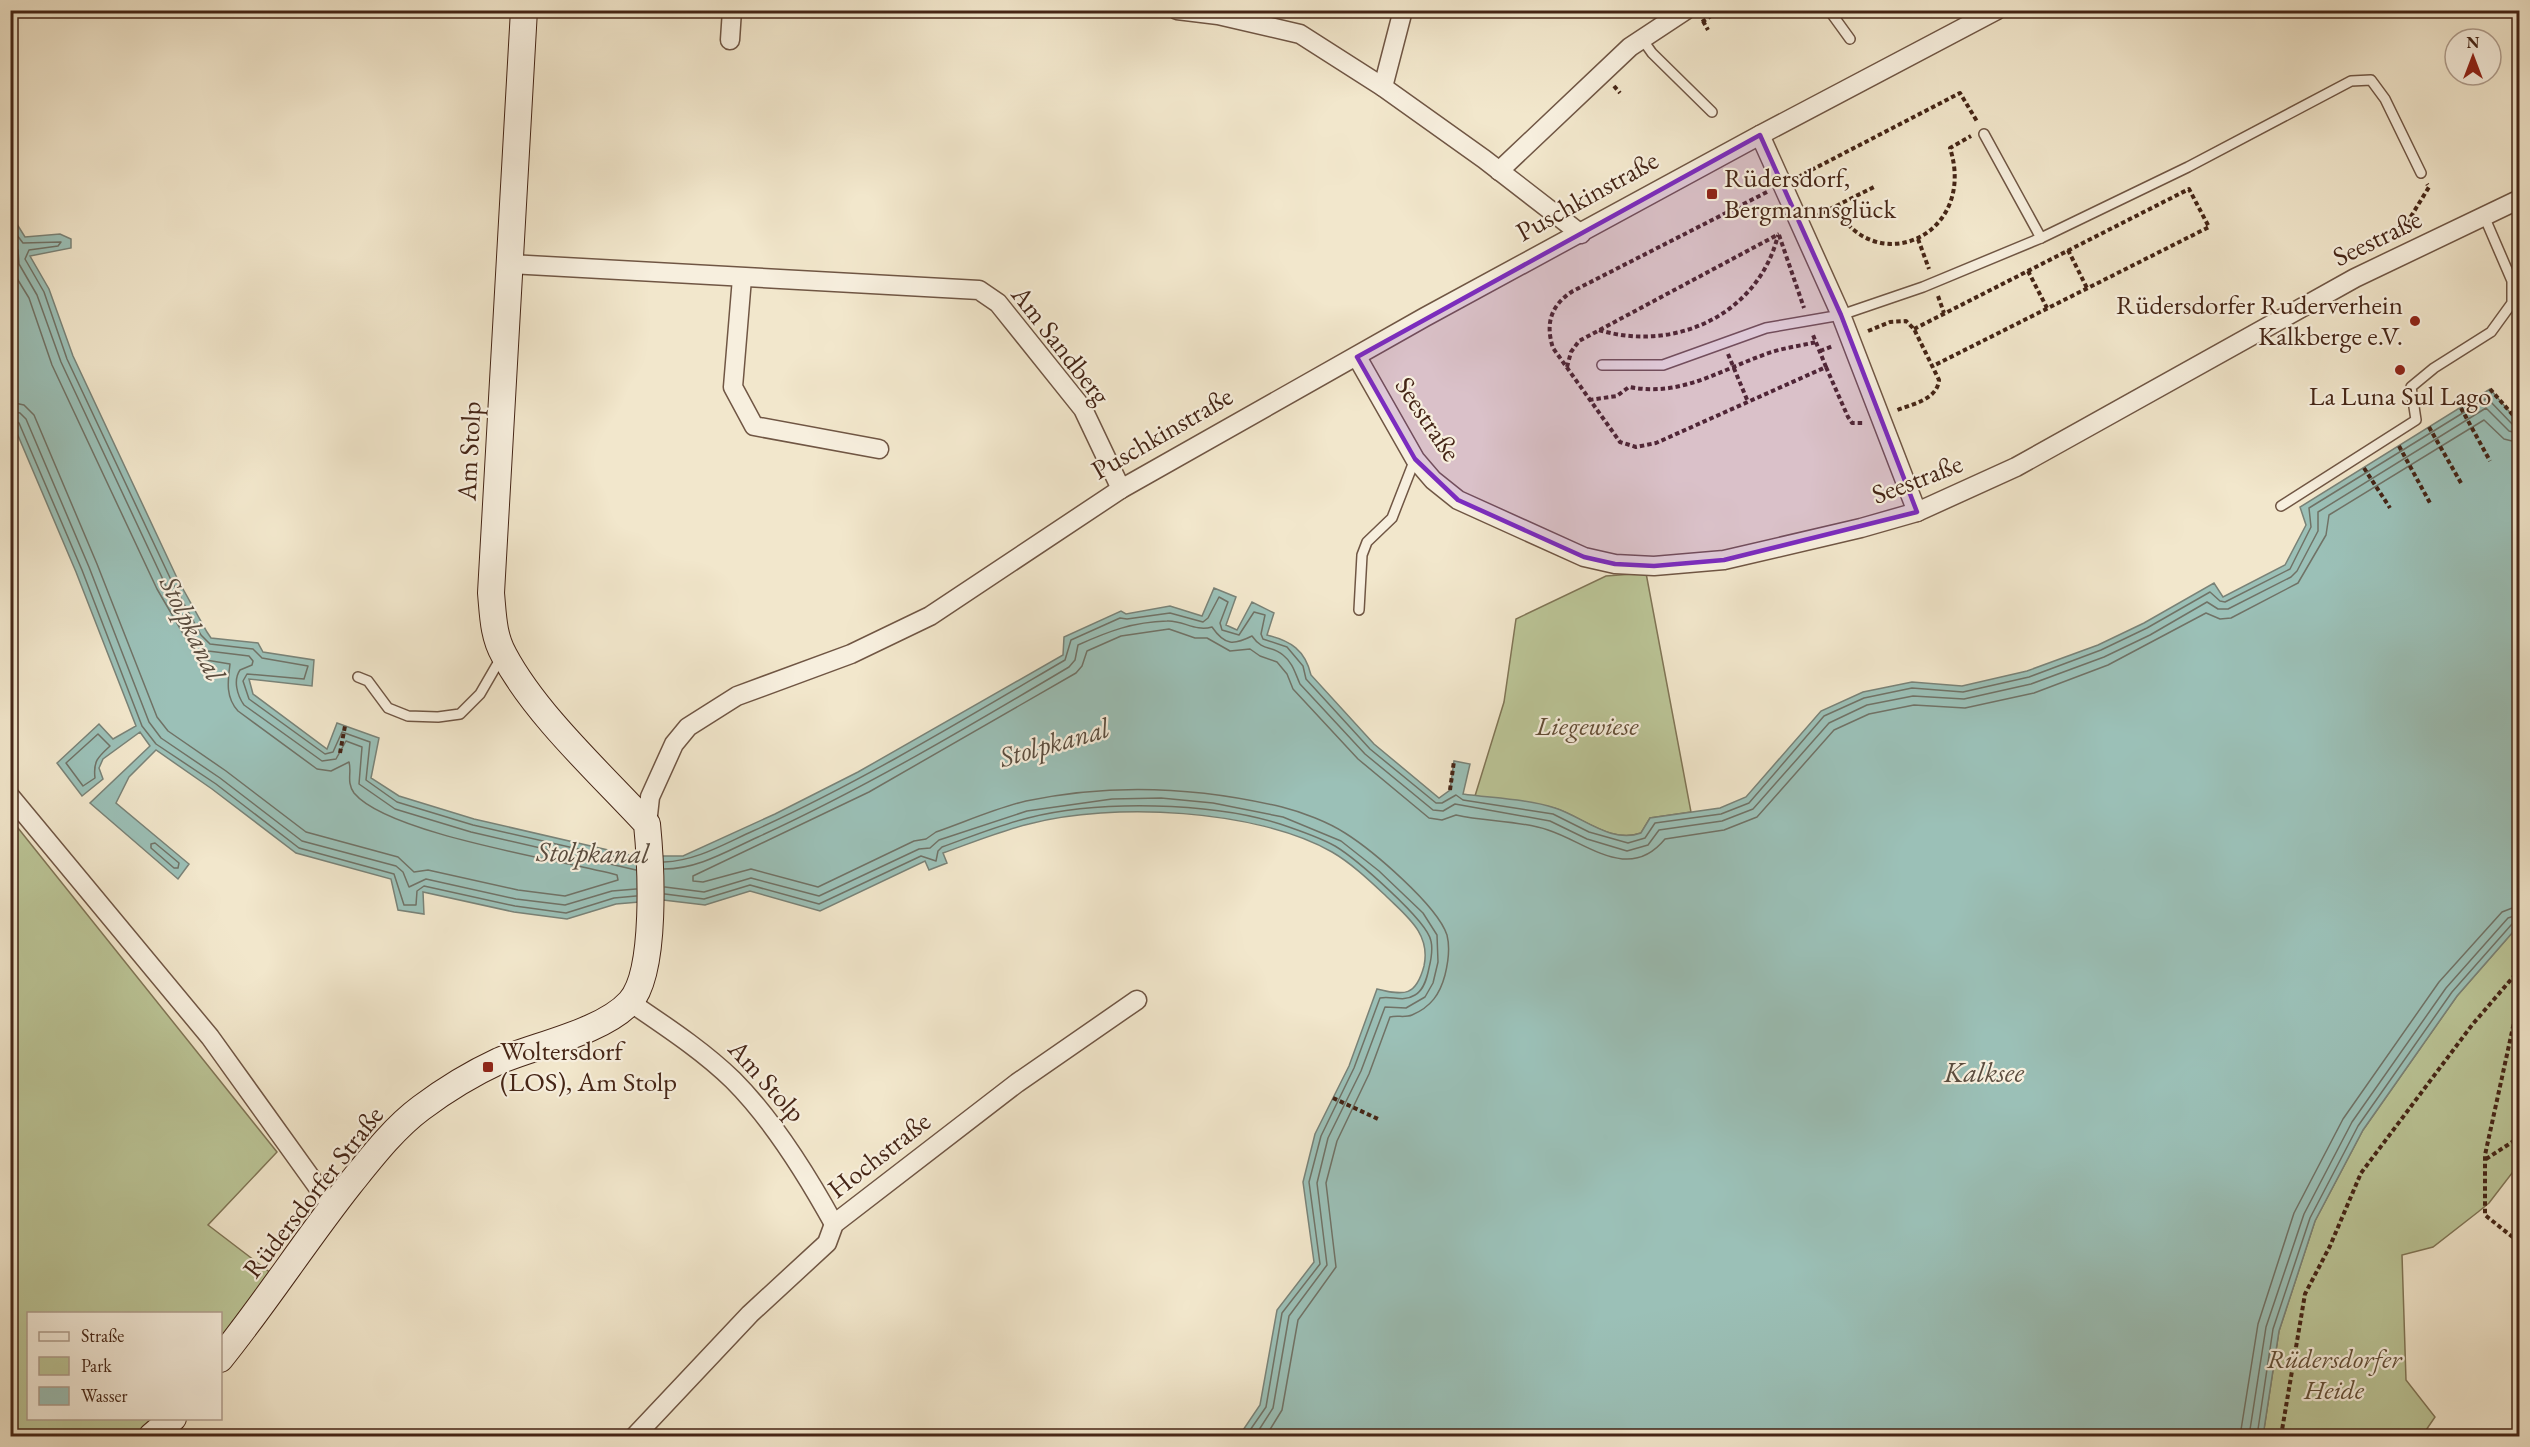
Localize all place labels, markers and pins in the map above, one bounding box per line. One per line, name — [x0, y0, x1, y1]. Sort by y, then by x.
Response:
place label: Rüdersdorf, Bergmannsglück — [1724, 160, 1897, 226]
marker: Rüdersdorf, Bergmannsglück — [1705, 187, 1719, 201]
place label: Rüdersdorfer Ruderverhein Kalkberge e.V. — [2116, 287, 2403, 353]
marker: Rüdersdorfer Ruderverhein Kalkberge e.V. — [2408, 314, 2422, 328]
marker: La Luna Sul Lago — [2393, 363, 2407, 377]
place label: La Luna Sul Lago — [2309, 378, 2491, 413]
place label: Woltersdorf (LOS), Am Stolp — [500, 1033, 677, 1099]
marker: Woltersdorf (LOS), Am Stolp — [481, 1060, 495, 1074]

